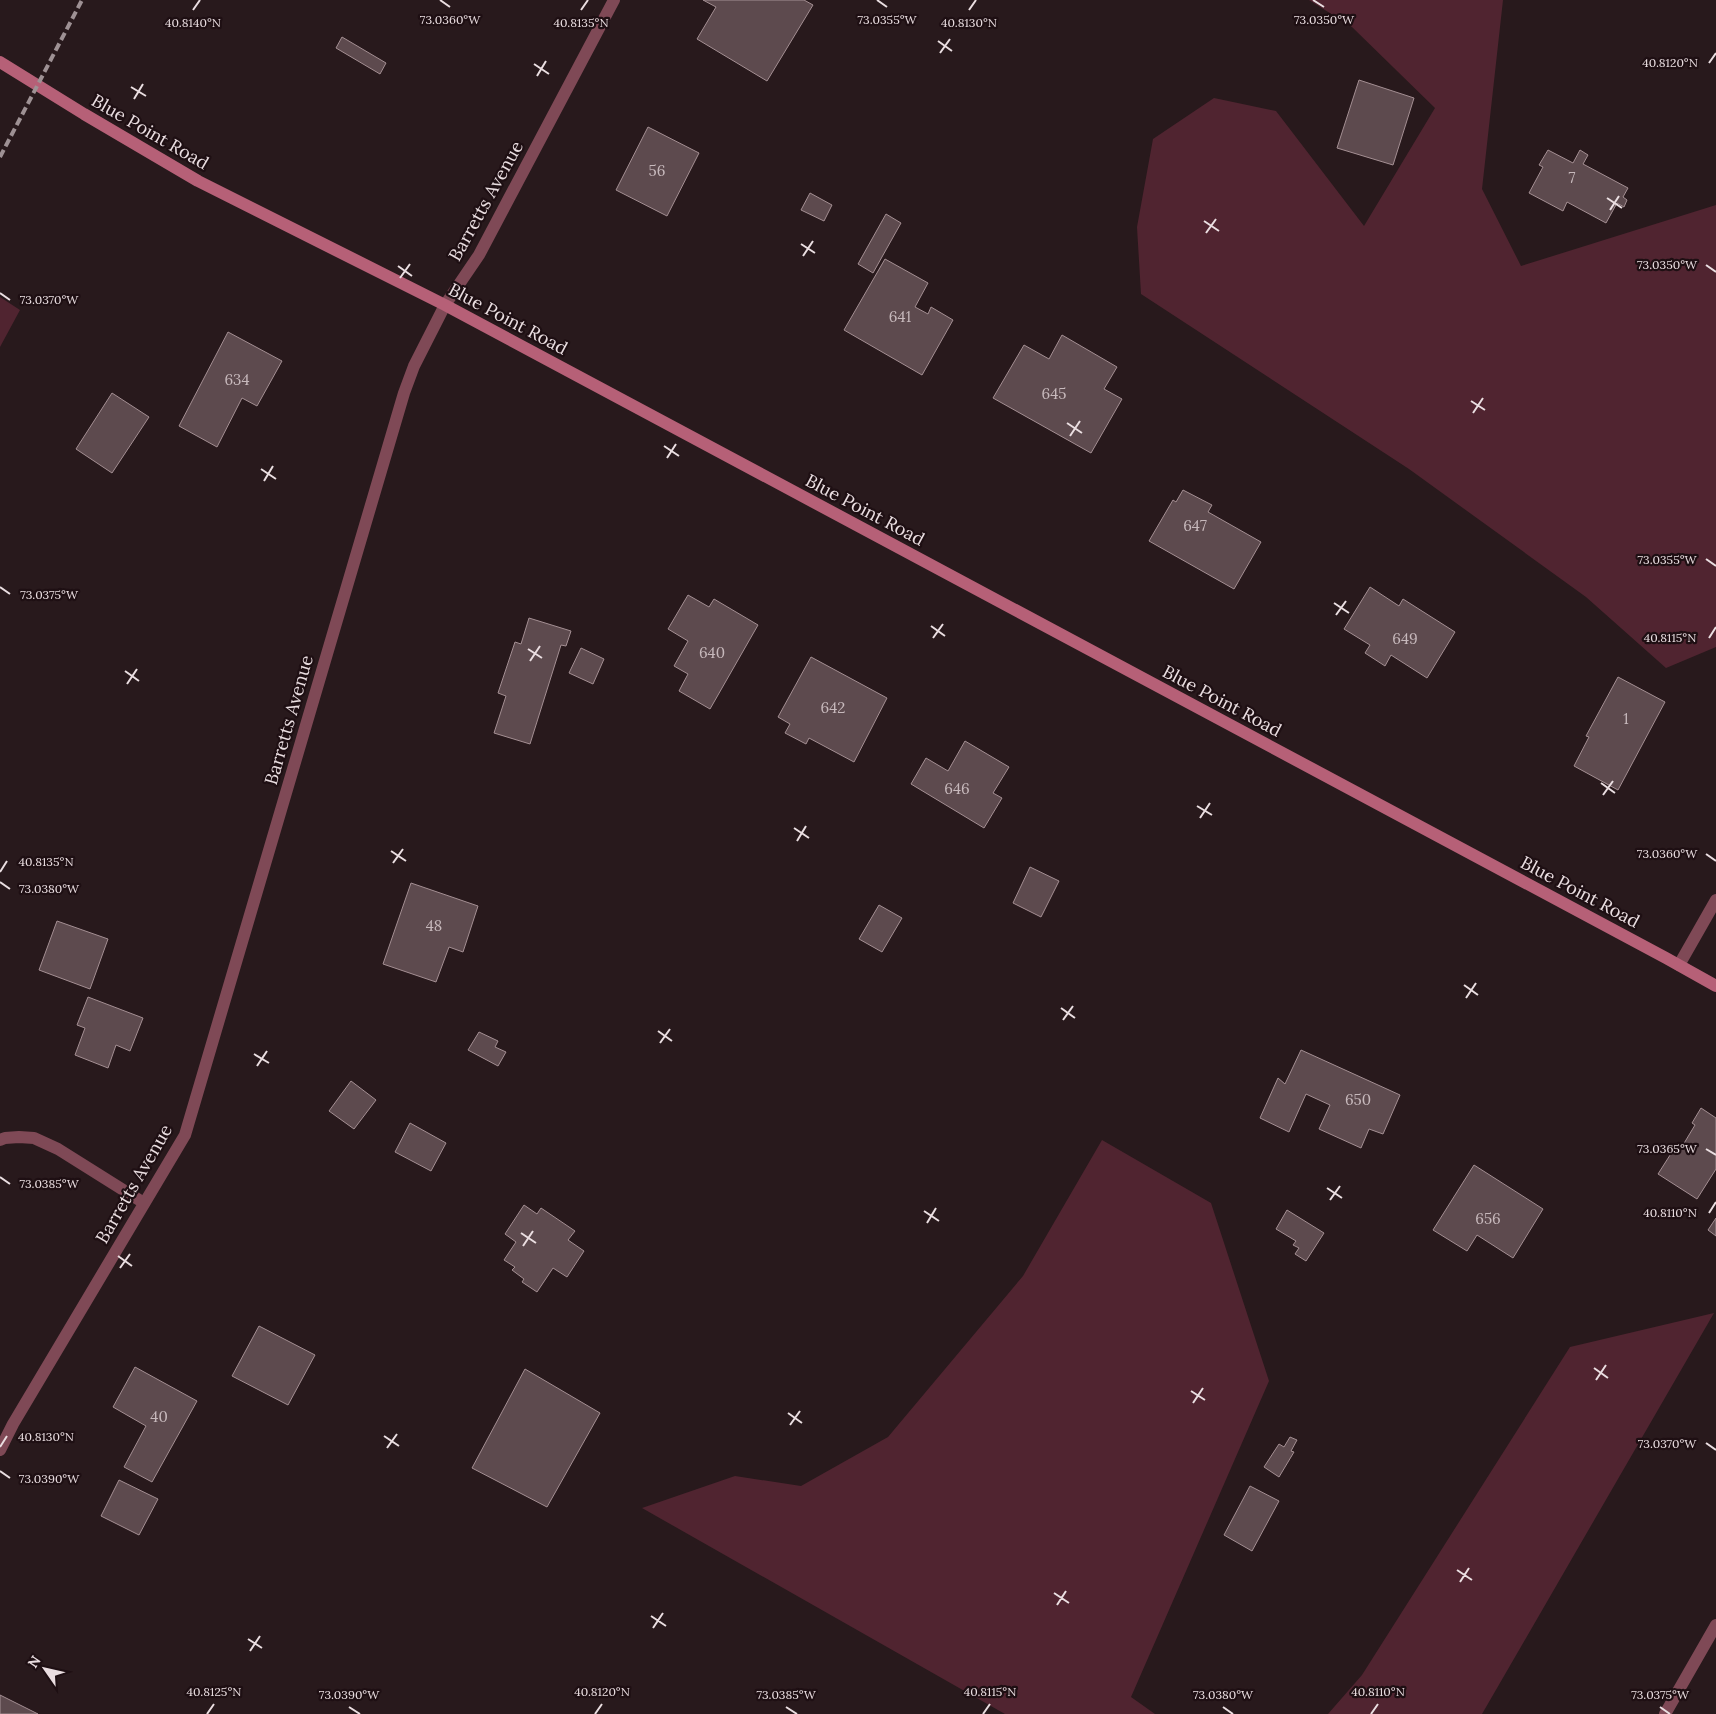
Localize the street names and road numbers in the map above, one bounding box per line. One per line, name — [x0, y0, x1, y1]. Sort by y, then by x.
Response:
street label: Blue Point Road — [87, 89, 213, 175]
street label: Barretts Avenue — [443, 136, 528, 265]
street label: Blue Point Road — [445, 277, 572, 360]
street label: Blue Point Road — [802, 468, 929, 551]
street label: Barretts Avenue — [259, 652, 318, 787]
street label: Blue Point Road — [1159, 659, 1286, 742]
street label: Blue Point Road — [1517, 850, 1644, 933]
street label: Barretts Avenue — [90, 1120, 177, 1247]

